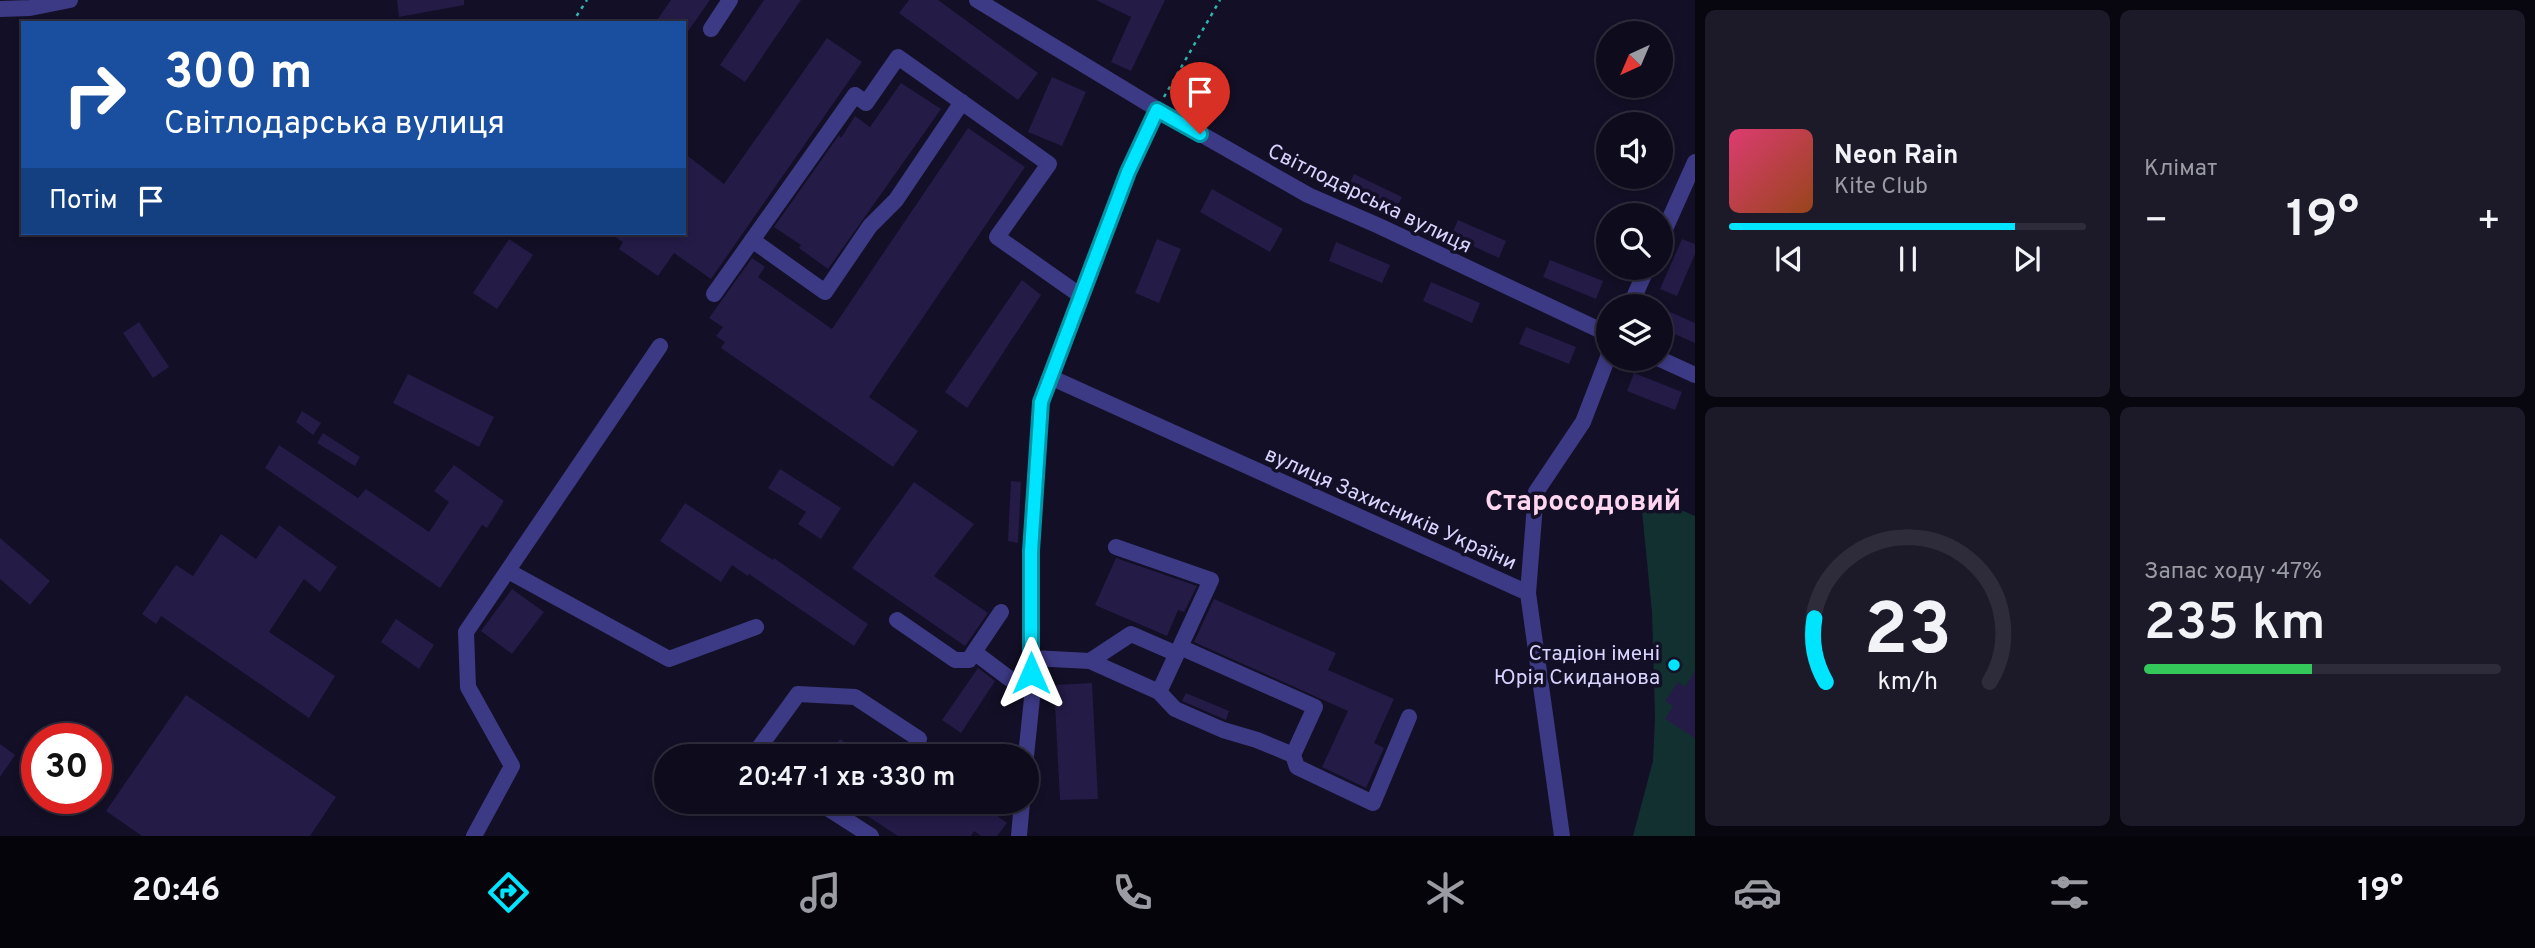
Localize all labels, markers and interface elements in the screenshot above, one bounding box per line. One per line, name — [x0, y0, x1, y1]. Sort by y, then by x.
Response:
north arrow — [1596, 21, 1673, 98]
map controls — [1596, 21, 1673, 371]
text: 300 m — [164, 44, 312, 106]
icon: right — [49, 49, 140, 140]
pin — [1170, 62, 1230, 134]
icon: arrive — [1181, 73, 1219, 111]
text: Світлодарська вулиця — [164, 105, 505, 145]
button: sound — [1596, 112, 1673, 189]
street label: Світлодарська вулиця — [1263, 138, 1476, 261]
text: Neon Rain — [1834, 140, 1959, 173]
text: Клімат — [2144, 155, 2217, 184]
text: Kite Club — [1834, 173, 1928, 202]
icon: arrive — [132, 182, 170, 220]
text: Потім — [49, 185, 118, 218]
text: 19° — [2286, 189, 2359, 255]
text: − — [2144, 198, 2169, 247]
text: + — [2476, 198, 2501, 247]
button: search — [1596, 203, 1673, 280]
icon: previous — [1770, 240, 1808, 278]
icon: pause — [1889, 240, 1927, 278]
icon: next — [2008, 240, 2046, 278]
button: layers — [1596, 294, 1673, 371]
street label: вулиця Захисників України — [1260, 442, 1521, 577]
district label: Старосодовий — [1485, 485, 1681, 521]
text: Запас ходу · 47% — [2144, 558, 2322, 587]
text: 23 — [1863, 589, 1952, 681]
text: 235 km — [2144, 592, 2326, 658]
position arrow — [994, 636, 1068, 710]
place label: Стадiон імені Юрія Скиданова — [1494, 641, 1660, 692]
marker: Стадiон імені Юрія Скиданова — [1666, 657, 1682, 673]
text: km/h — [1877, 667, 1938, 699]
speed limit sign: 30 — [21, 723, 112, 814]
text: 20:47 · 1 хв · 330 m — [738, 762, 955, 795]
icon: directions — [484, 868, 533, 917]
icon: music — [796, 868, 845, 917]
icon: phone — [1108, 868, 1157, 917]
icon: climate — [1421, 868, 1470, 917]
icon: car — [1733, 868, 1782, 917]
icon: filters — [2045, 868, 2094, 917]
text: 20:46 — [132, 872, 220, 912]
text: 19° — [2357, 872, 2403, 912]

